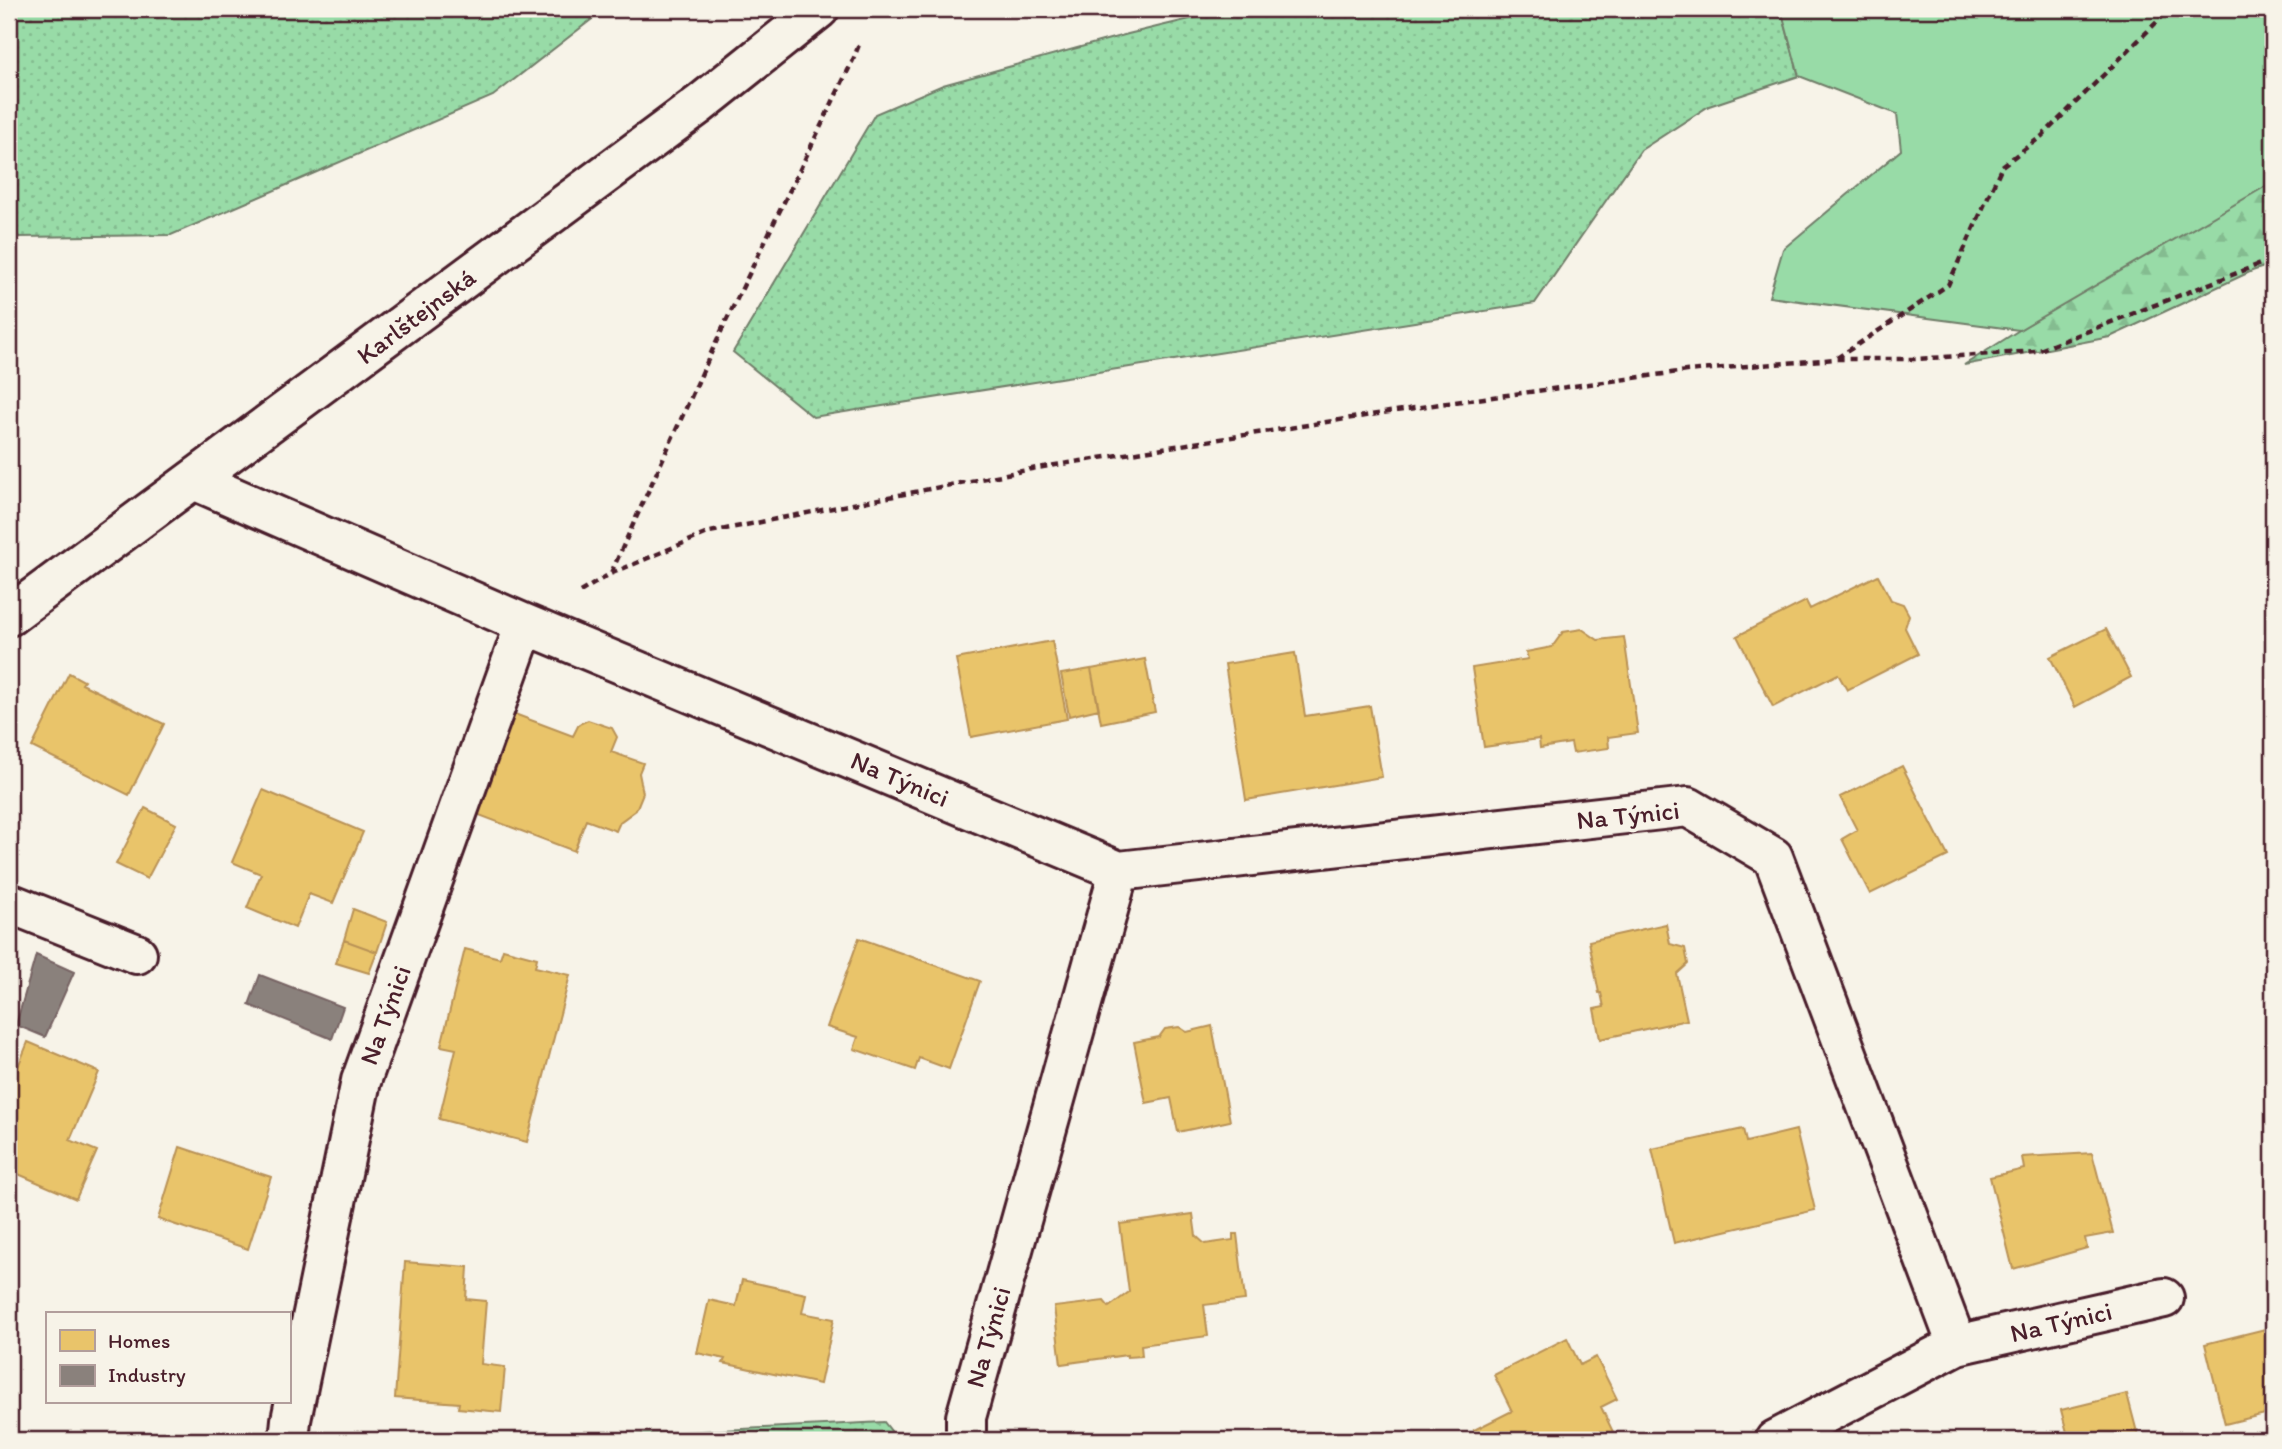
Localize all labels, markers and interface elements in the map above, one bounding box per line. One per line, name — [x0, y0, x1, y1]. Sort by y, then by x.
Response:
street label: Karlštejnská — [350, 261, 482, 371]
street label: Na Týnici — [846, 744, 954, 814]
street label: Na Týnici — [1575, 794, 1681, 836]
street label: Na Týnici — [352, 961, 418, 1069]
street label: Na Týnici — [958, 1283, 1018, 1391]
street label: Na Týnici — [2007, 1295, 2115, 1349]
legend — [46, 1312, 290, 1404]
text: Homes — [108, 1328, 170, 1353]
text: Industry — [108, 1362, 186, 1387]

